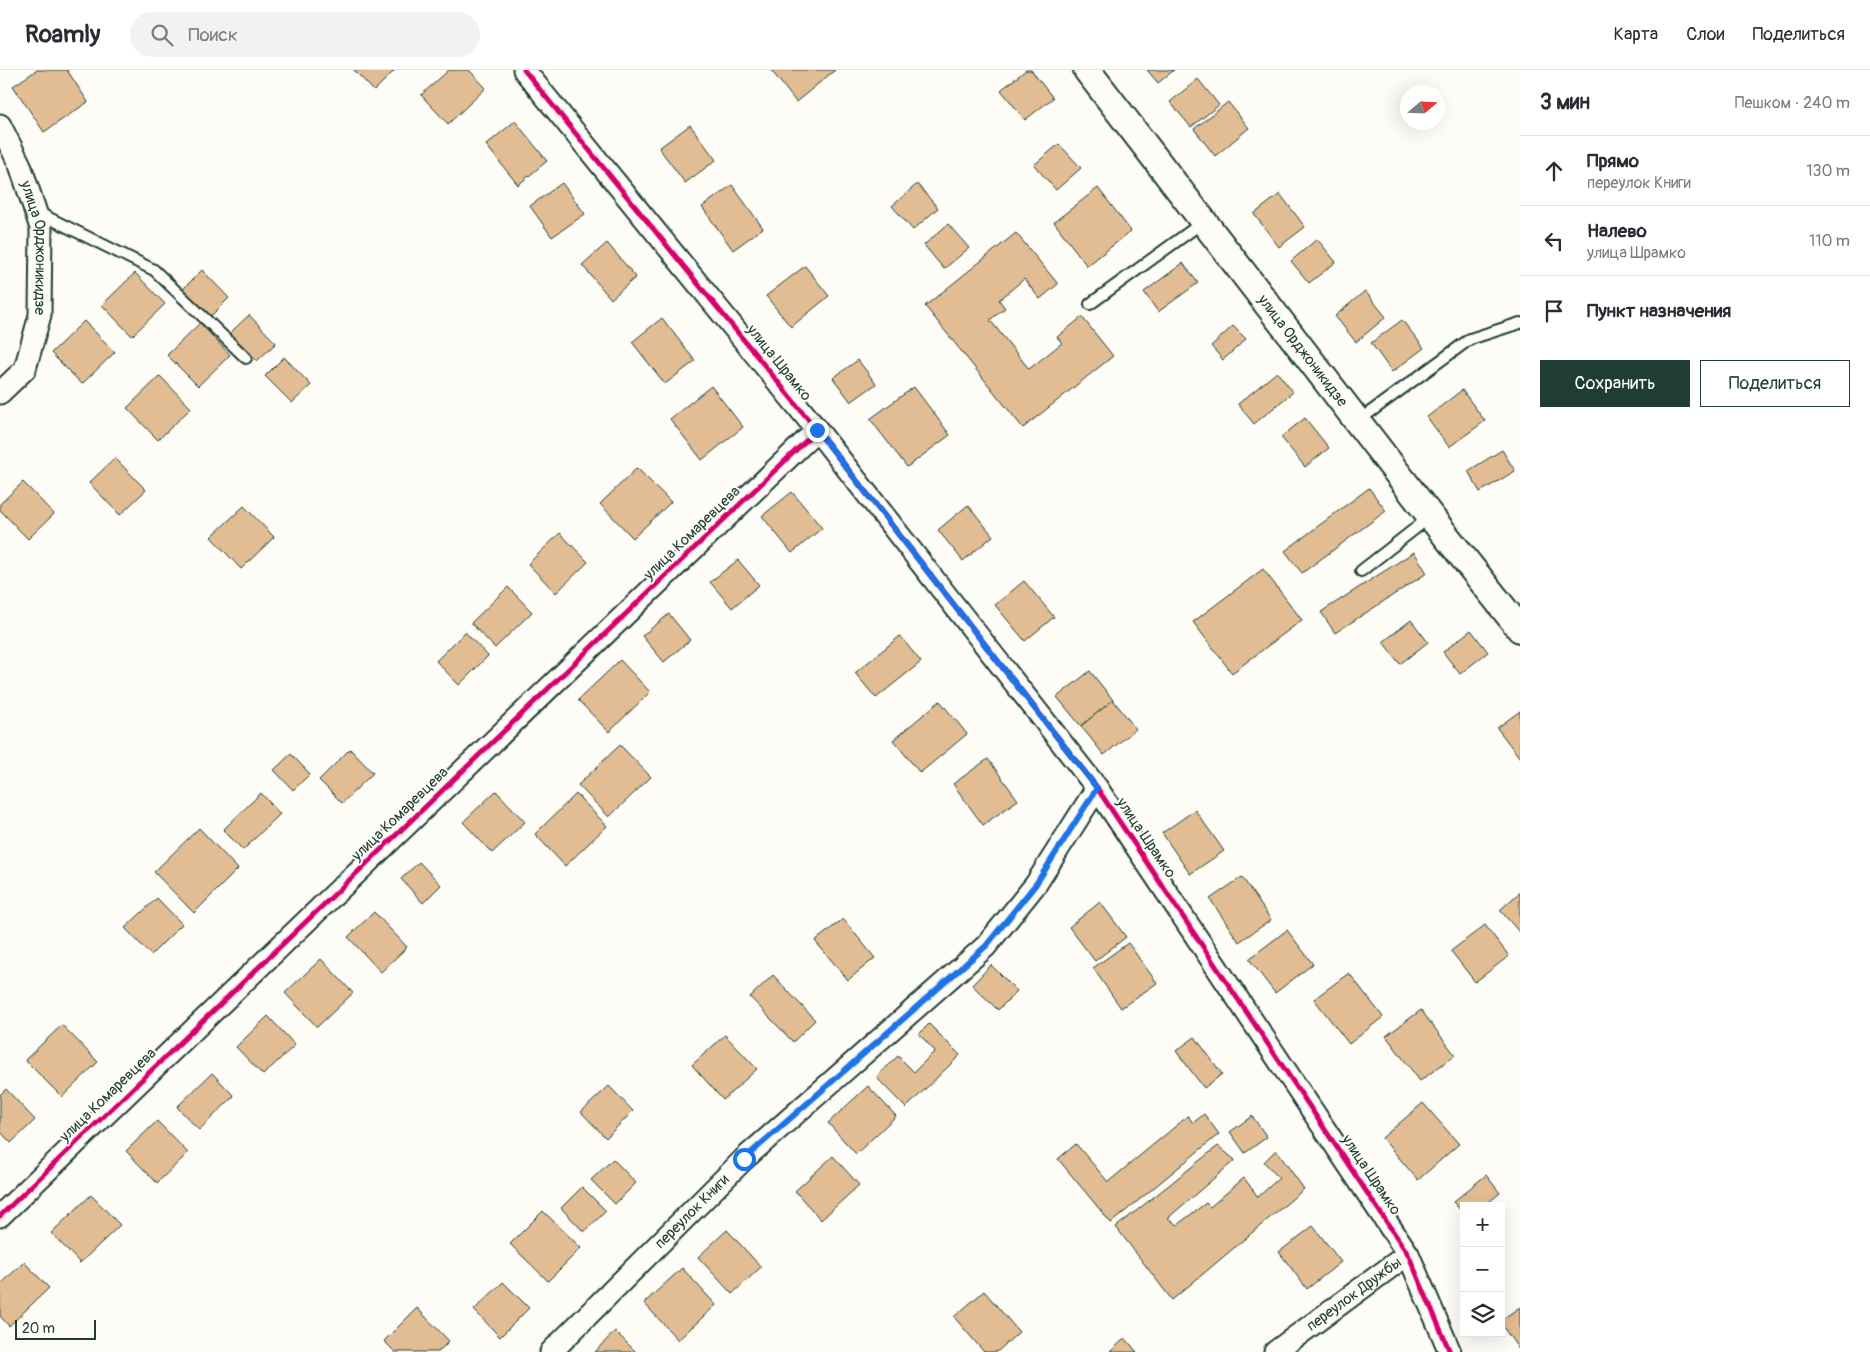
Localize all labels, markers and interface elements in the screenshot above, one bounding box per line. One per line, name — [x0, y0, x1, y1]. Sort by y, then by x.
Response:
search box — [130, 12, 480, 57]
text: Roamly — [25, 20, 100, 49]
icon: search — [148, 21, 176, 49]
text: Поиск — [188, 23, 238, 47]
text: Карта — [1614, 23, 1658, 46]
text: Слои — [1686, 23, 1724, 46]
text: Поделиться — [1752, 23, 1845, 46]
north arrow — [1400, 85, 1445, 130]
text: 3 мин — [1540, 89, 1590, 116]
text: Пешком · 240 m — [1735, 93, 1850, 113]
text: Прямо — [1587, 149, 1639, 173]
icon: ahead — [1540, 157, 1568, 185]
text: 130 m — [1806, 161, 1850, 181]
text: переулок Книги — [1587, 173, 1691, 193]
street label: улица Орджоникидзе — [16, 177, 50, 316]
text: Налево — [1587, 219, 1647, 243]
icon: left — [1540, 227, 1568, 255]
text: 110 m — [1809, 231, 1850, 251]
text: улица Шрамко — [1587, 243, 1686, 263]
street label: улица Орджоникидзе — [1253, 290, 1352, 411]
icon: arrive — [1540, 297, 1568, 325]
text: Пункт назначения — [1587, 299, 1731, 323]
street label: улица Шрамко — [742, 320, 816, 405]
button: Сохранить — [1540, 360, 1690, 407]
button: Поделиться — [1700, 360, 1850, 407]
route end — [806, 419, 829, 442]
street label: улица Комаревцева — [639, 482, 744, 585]
street label: улица Комаревцева — [347, 763, 452, 866]
street label: улица Шрамко — [1112, 793, 1180, 882]
street label: улица Комаревцева — [55, 1044, 160, 1147]
street label: улица Шрамко — [1337, 1130, 1405, 1219]
route start — [733, 1148, 756, 1171]
street label: переулок Книги — [651, 1170, 733, 1252]
map controls — [1460, 1202, 1505, 1337]
button: + — [1460, 1202, 1505, 1247]
button: − — [1460, 1247, 1505, 1292]
street label: переулок Дружбы — [1303, 1253, 1405, 1335]
button: layers — [1460, 1292, 1505, 1337]
scale bar — [15, 1317, 96, 1340]
text: 20 m — [22, 1320, 55, 1337]

